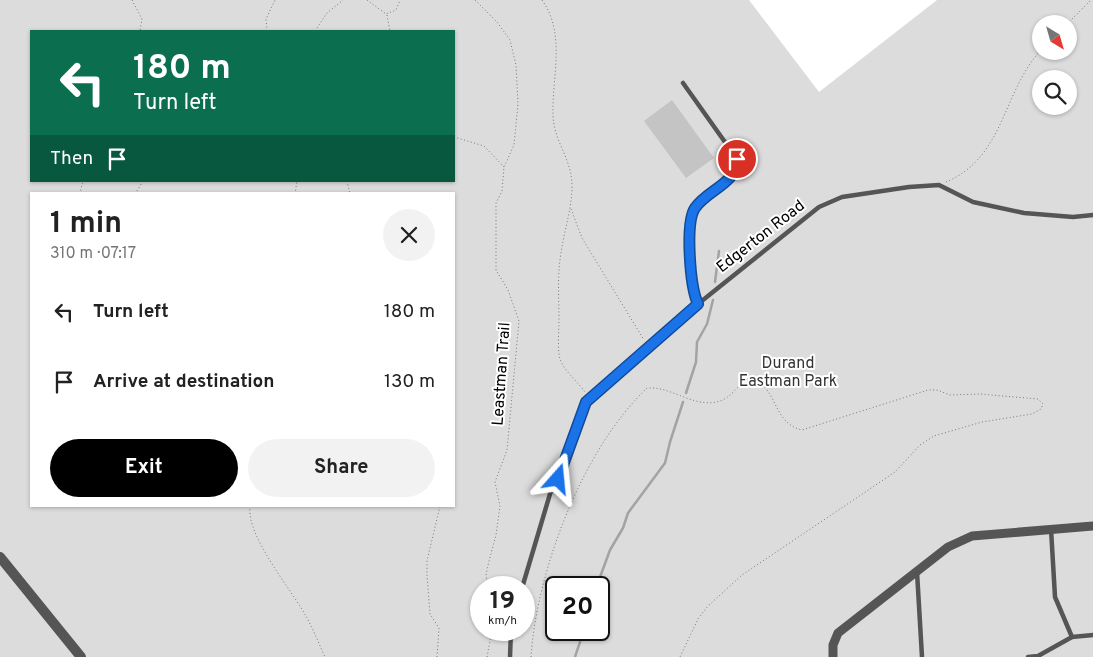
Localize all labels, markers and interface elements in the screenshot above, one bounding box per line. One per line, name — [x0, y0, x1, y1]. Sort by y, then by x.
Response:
north arrow — [1032, 15, 1078, 60]
map controls — [1032, 15, 1077, 115]
text: 180 m — [133, 47, 231, 91]
icon: left — [50, 50, 115, 115]
button: search — [1032, 70, 1077, 115]
text: Turn left — [133, 90, 216, 117]
pin — [716, 138, 758, 180]
icon: arrive — [103, 145, 131, 173]
icon: arrive — [723, 145, 751, 173]
text: Then — [50, 147, 93, 171]
street label: Edgerton Road — [713, 196, 809, 278]
text: 1 min — [50, 206, 122, 243]
button: close — [383, 209, 435, 261]
text: 310 m · 07:17 — [50, 244, 136, 264]
icon: left — [50, 298, 78, 326]
text: Turn left — [93, 300, 169, 324]
text: 180 m — [384, 300, 435, 324]
street label: Leastman Trail — [488, 322, 516, 426]
park label: Durand Eastman Park — [739, 354, 837, 392]
icon: arrive — [50, 368, 78, 396]
text: Arrive at destination — [93, 370, 274, 394]
text: 130 m — [384, 370, 435, 394]
button: Exit — [50, 439, 238, 497]
button: Share — [248, 439, 435, 497]
position arrow — [531, 452, 583, 504]
speed limit sign: 20 — [545, 576, 610, 641]
text: 19 — [490, 586, 515, 618]
text: km/h — [488, 613, 517, 629]

